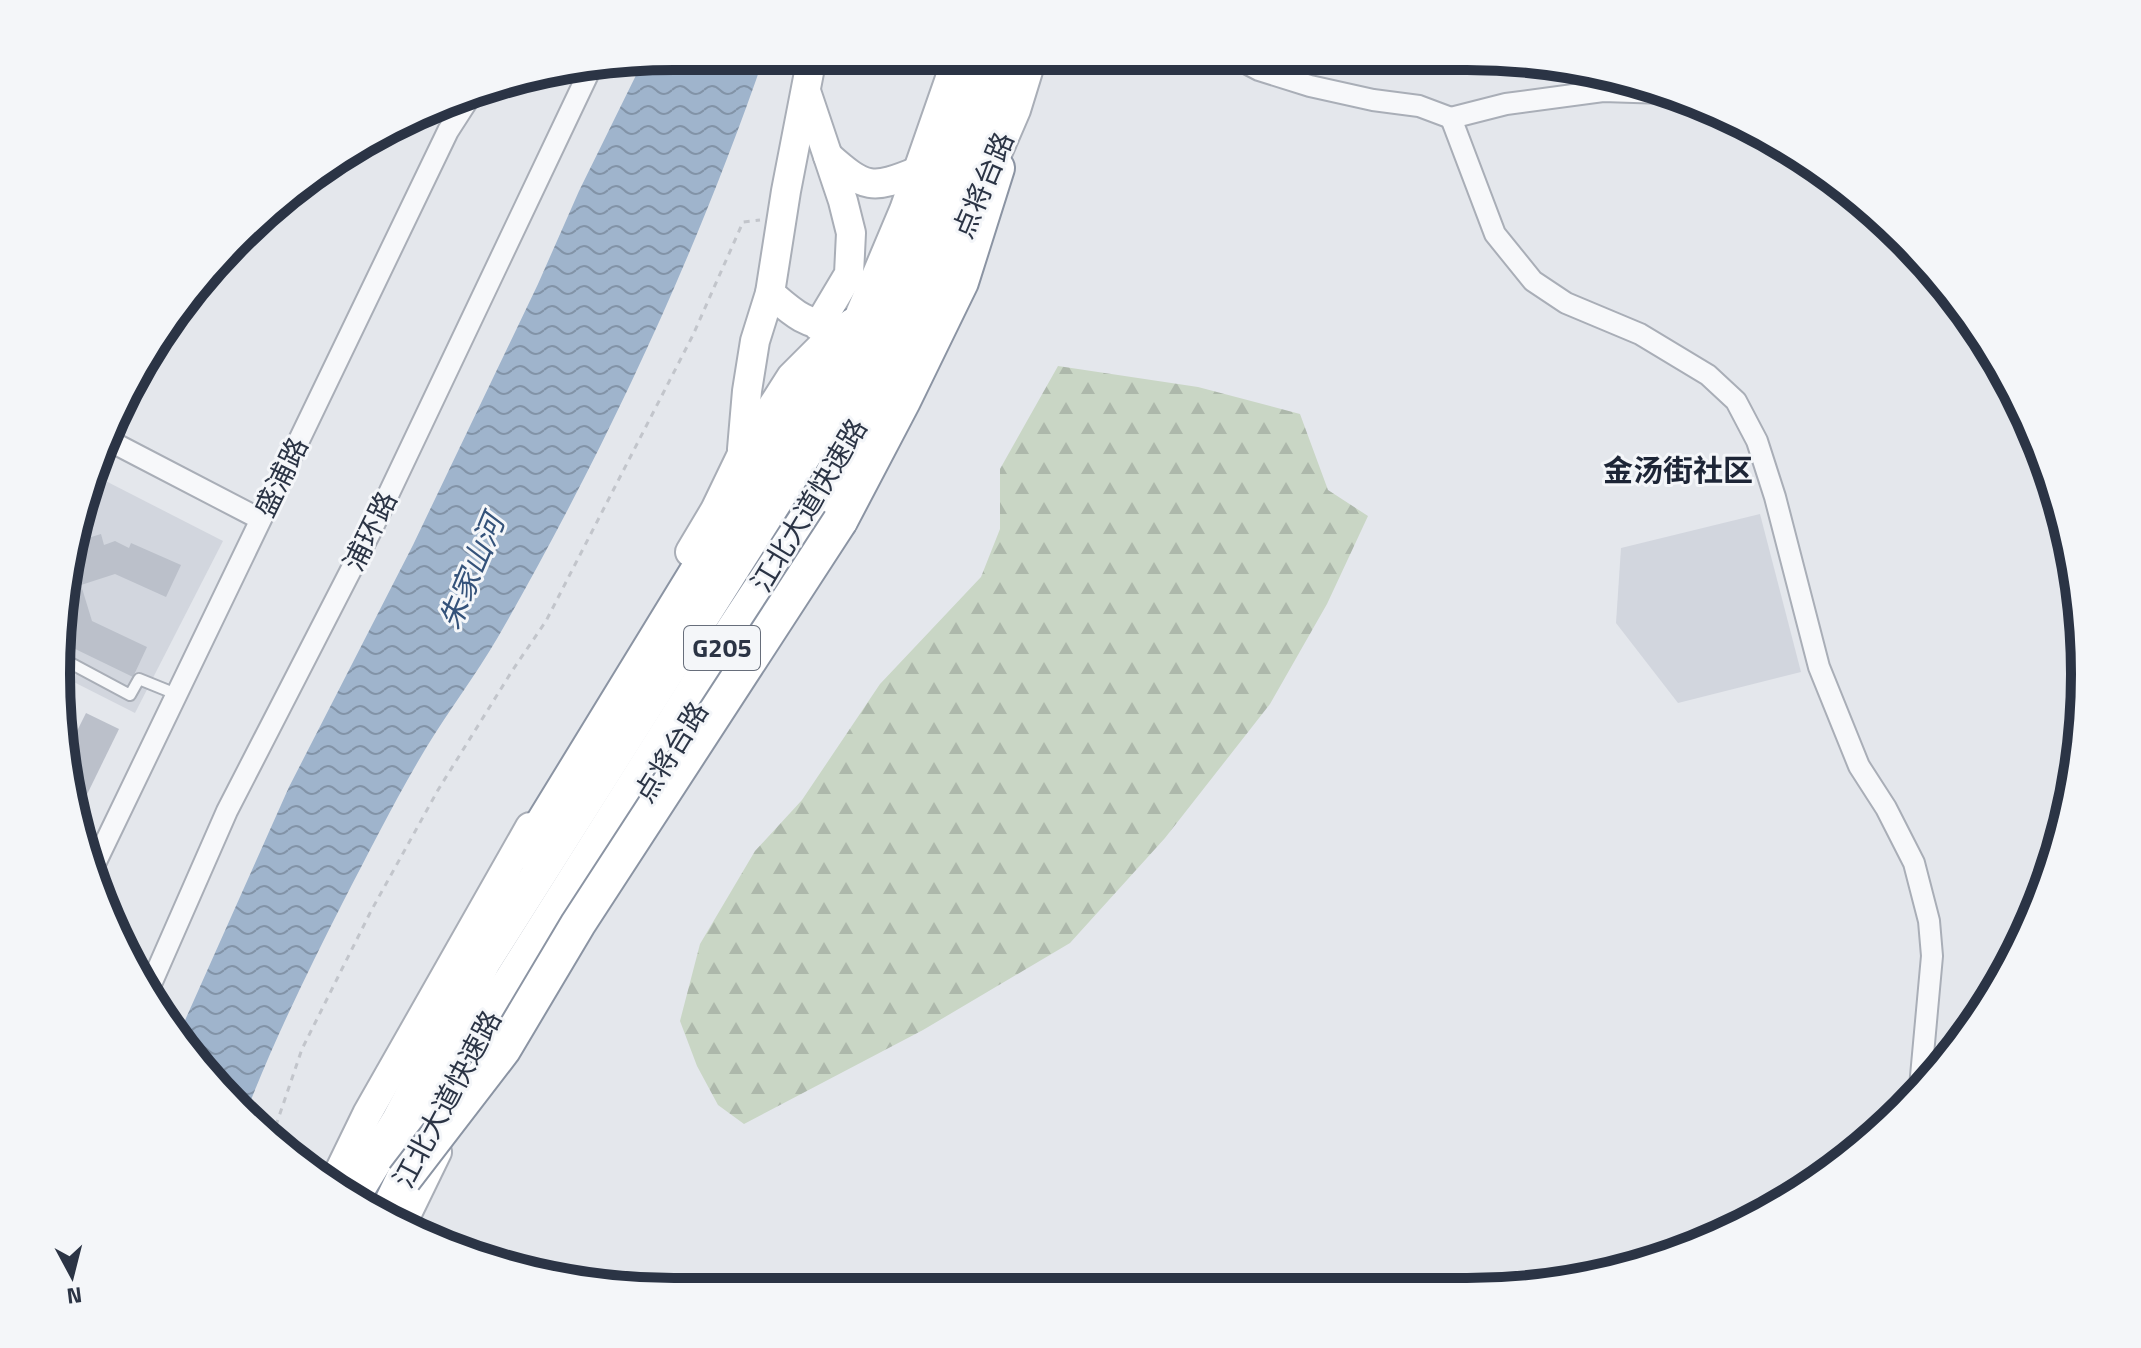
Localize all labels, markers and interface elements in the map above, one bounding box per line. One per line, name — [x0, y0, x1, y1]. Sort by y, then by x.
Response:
street label: 点将台路 — [941, 125, 1024, 245]
street label: 江北大道快速路 — [740, 410, 877, 600]
street label: 盛浦路 — [243, 430, 318, 524]
district label: 金汤街社区 — [1603, 447, 1753, 493]
street label: 浦环路 — [332, 484, 407, 578]
water label: 朱家山河 — [426, 503, 518, 636]
road number: G205 — [684, 626, 760, 670]
street label: 点将台路 — [623, 693, 718, 811]
street label: 江北大道快速路 — [382, 1002, 512, 1195]
north arrow — [32, 1236, 112, 1316]
text: N — [65, 1278, 84, 1314]

